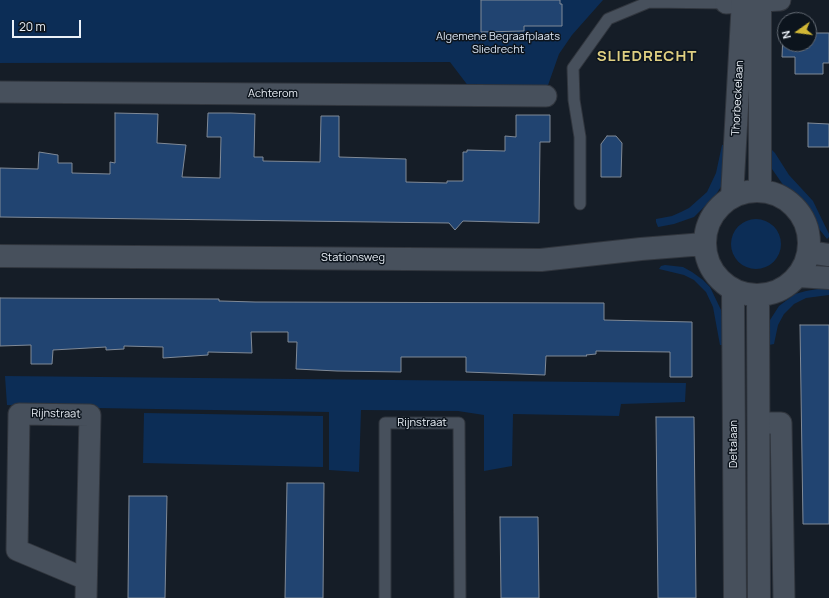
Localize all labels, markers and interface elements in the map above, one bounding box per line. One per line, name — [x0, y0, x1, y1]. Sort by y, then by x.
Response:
scale bar — [14, 12, 83, 38]
north arrow — [777, 12, 817, 52]
text: 20 m — [19, 18, 46, 35]
text: N — [778, 29, 794, 40]
park label: Algemene Begraafplaats Sliedrecht — [436, 30, 560, 56]
district label: SLIEDRECHT — [597, 48, 697, 66]
street label: Thorbeckelaan — [729, 60, 747, 136]
street label: Achterom — [248, 87, 298, 101]
street label: Stationsweg — [321, 251, 385, 265]
street label: Rijnstraat — [31, 407, 81, 421]
street label: Rijnstraat — [397, 416, 447, 430]
street label: Deltalaan — [727, 420, 741, 468]

